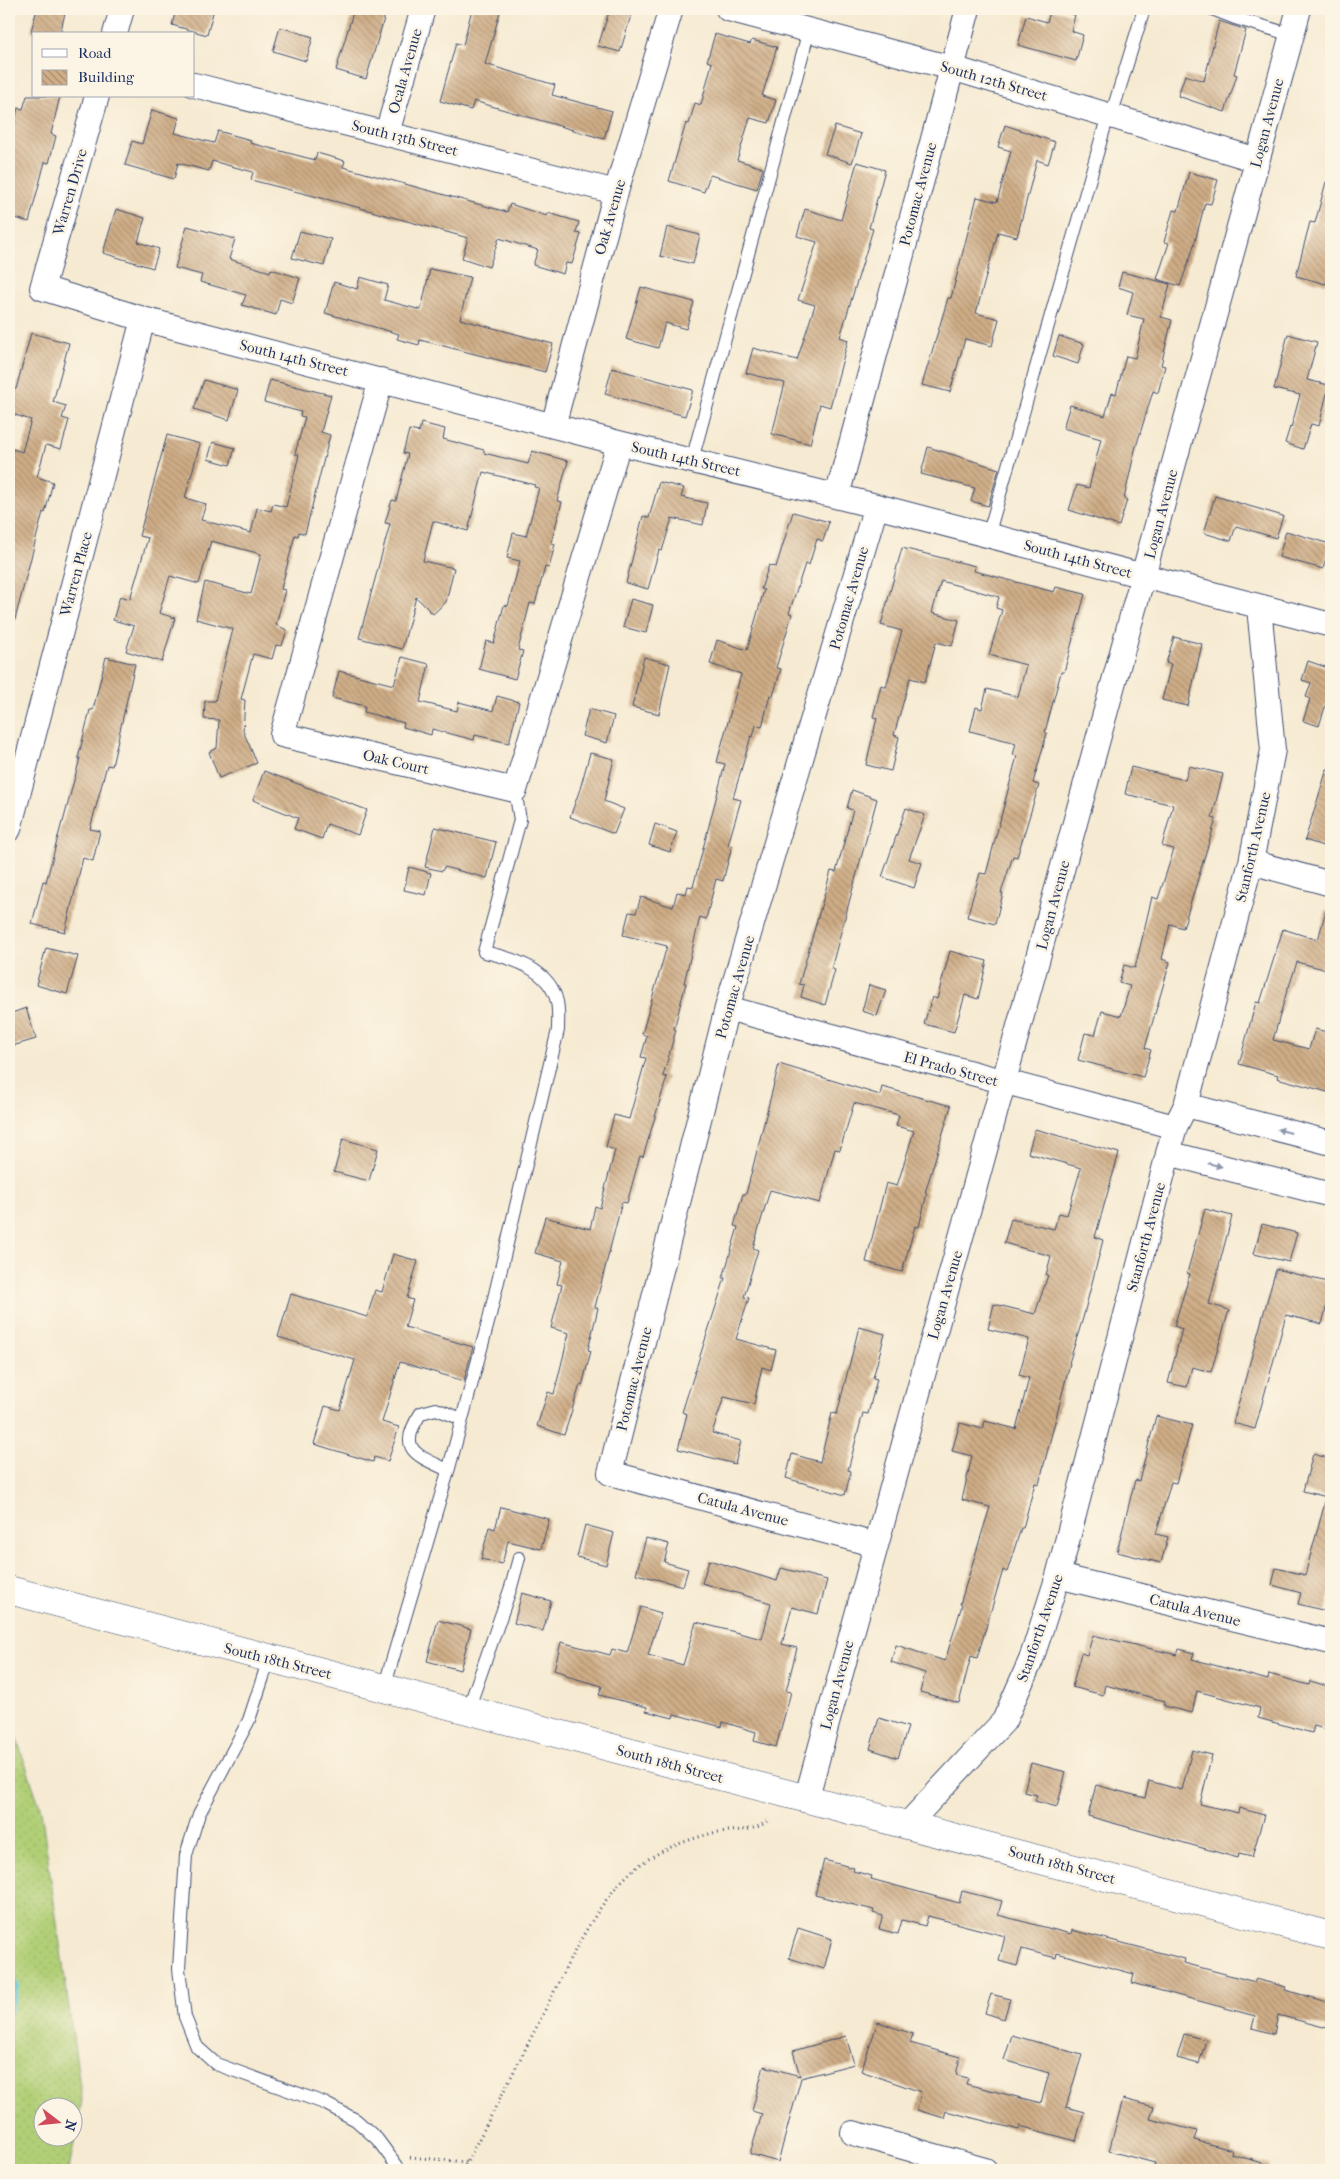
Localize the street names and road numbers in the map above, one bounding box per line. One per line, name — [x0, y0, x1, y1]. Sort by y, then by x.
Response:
street label: Ocala Avenue — [384, 26, 426, 116]
street label: South 12th Street — [939, 57, 1050, 105]
street label: Logan Avenue — [1246, 76, 1288, 170]
street label: South 13th Street — [350, 116, 461, 160]
street label: Potomac Avenue — [895, 140, 941, 248]
street label: Warren Drive — [49, 146, 91, 238]
street label: Oak Avenue — [591, 176, 630, 257]
street label: South 14th Street — [238, 336, 351, 380]
street label: South 14th Street — [630, 438, 743, 480]
street label: Logan Avenue — [1140, 467, 1182, 561]
street label: Warren Place — [56, 529, 96, 619]
street label: South 14th Street — [1022, 536, 1135, 582]
street label: Potomac Avenue — [826, 544, 873, 652]
street label: Oak Court — [361, 746, 432, 779]
street label: Stanforth Avenue — [1232, 789, 1275, 904]
street label: Logan Avenue — [1032, 858, 1074, 952]
street label: Potomac Avenue — [712, 933, 759, 1041]
street label: El Prado Street — [902, 1048, 1001, 1090]
street label: Stanforth Avenue — [1123, 1180, 1169, 1294]
street label: Logan Avenue — [924, 1248, 966, 1342]
street label: Potomac Avenue — [612, 1324, 656, 1433]
street label: Catula Avenue — [695, 1488, 791, 1530]
street label: Stanforth Avenue — [1013, 1571, 1067, 1684]
street label: Catula Avenue — [1147, 1590, 1243, 1630]
street label: Logan Avenue — [816, 1638, 858, 1732]
street label: South 18th Street — [222, 1639, 334, 1683]
street label: South 18th Street — [614, 1741, 726, 1787]
street label: South 18th Street — [1006, 1842, 1118, 1888]

